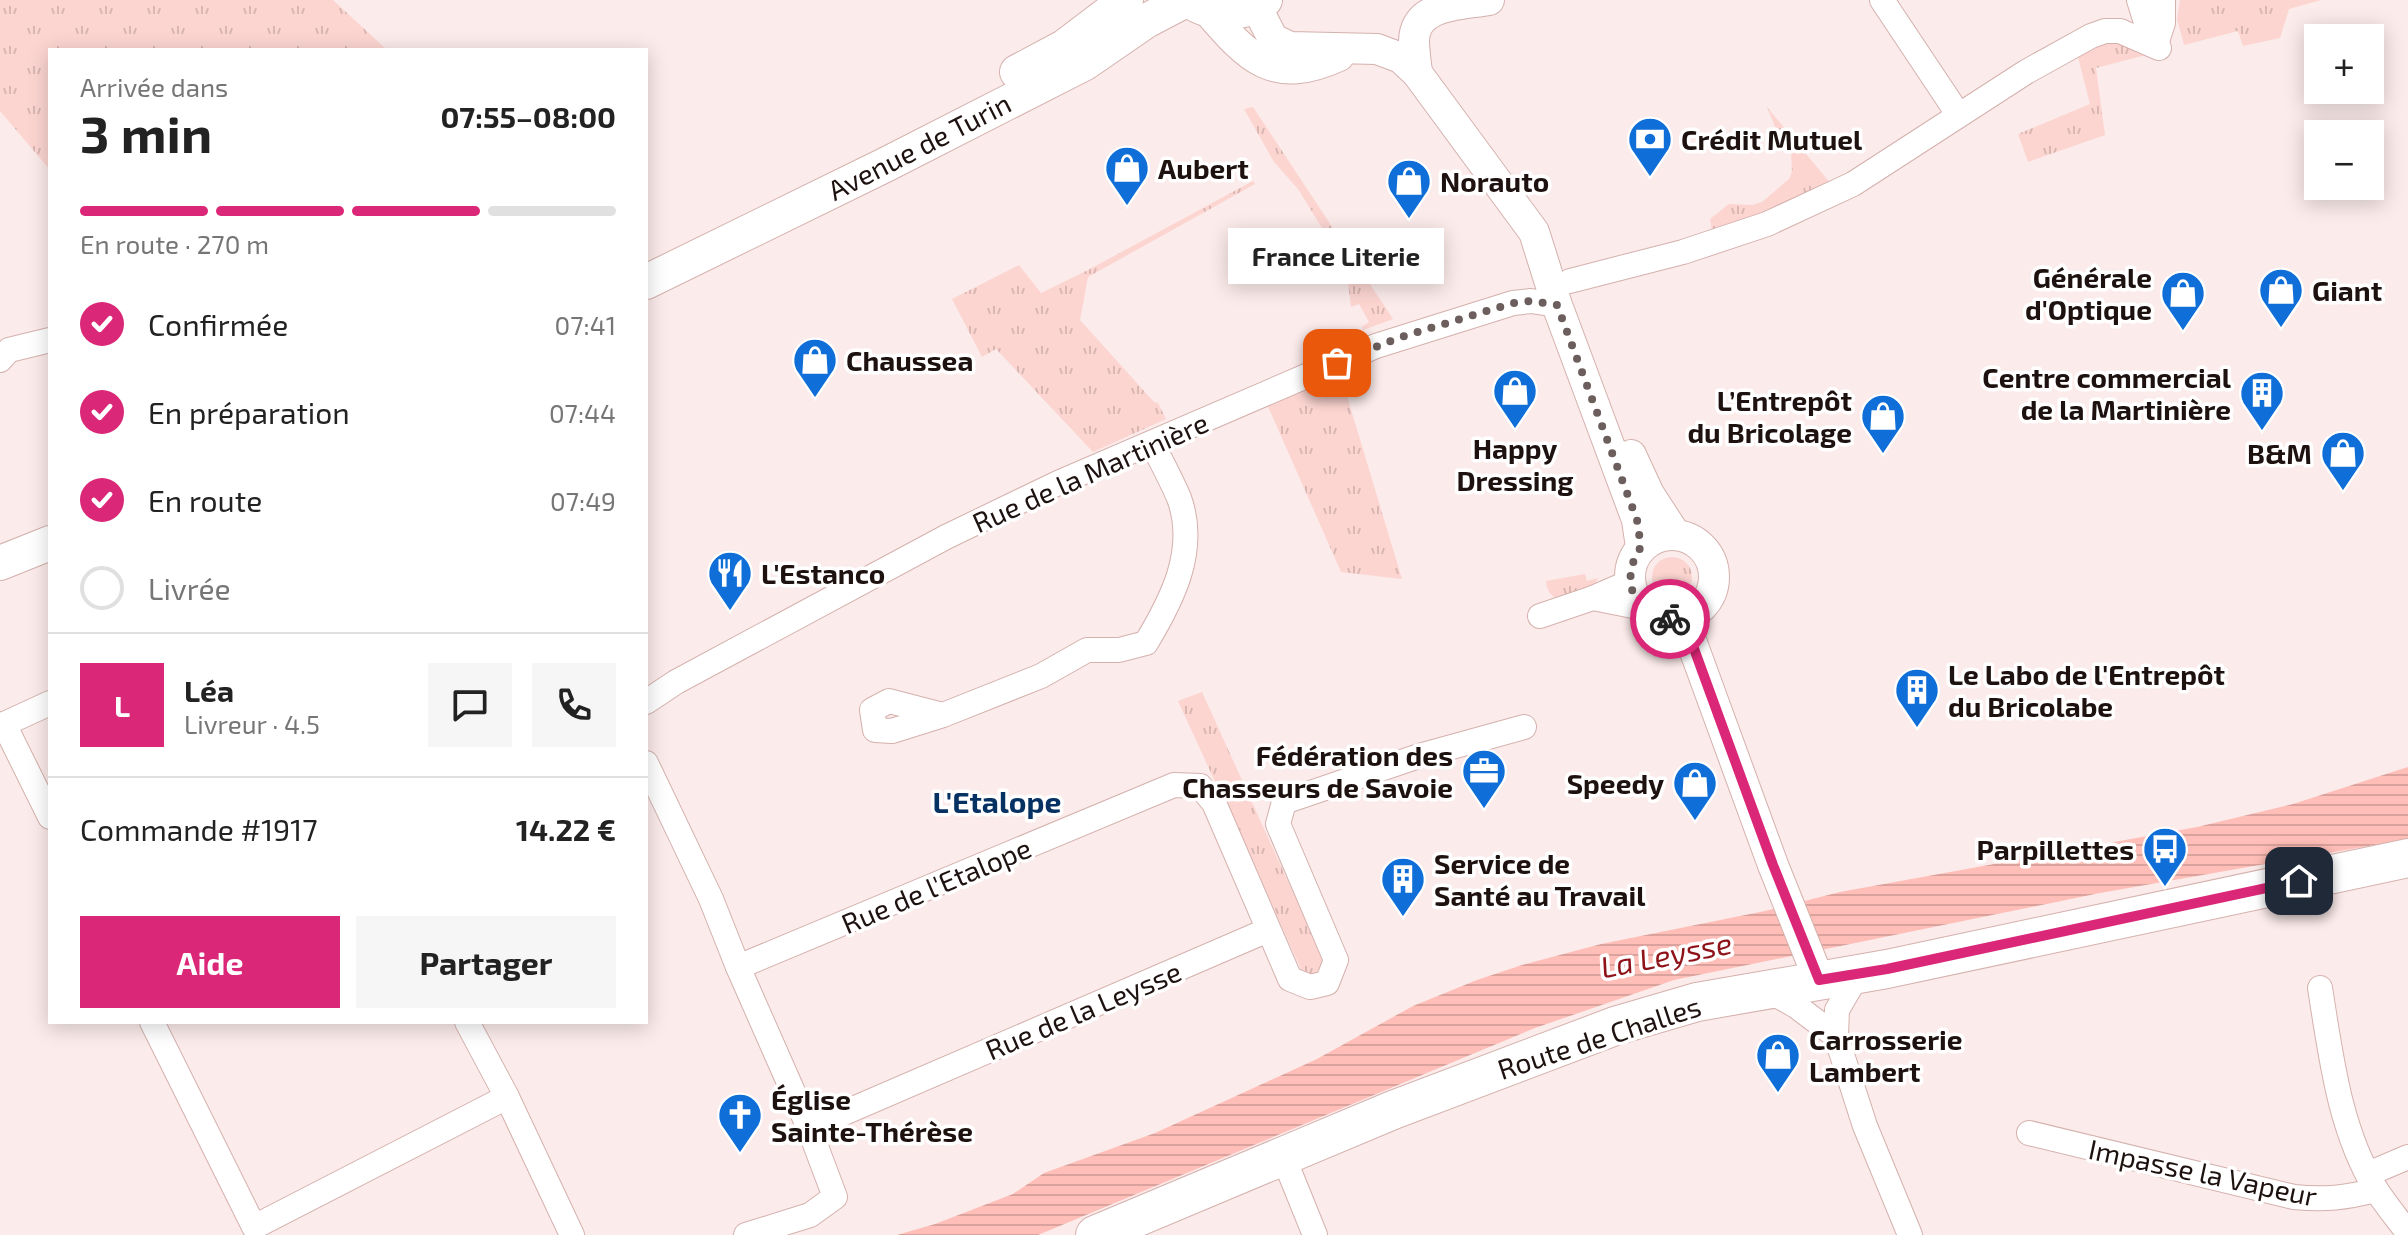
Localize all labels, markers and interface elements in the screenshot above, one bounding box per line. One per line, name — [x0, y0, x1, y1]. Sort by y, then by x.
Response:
map controls — [2304, 24, 2384, 200]
button: + — [2304, 24, 2384, 104]
text: Arrivée dans — [80, 71, 228, 102]
street label: Avenue de Turin — [822, 85, 1016, 207]
text: 07:55–08:00 — [440, 98, 616, 134]
text: 3 min — [80, 101, 212, 163]
bank icon: Crédit Mutuel — [1626, 115, 1674, 178]
button: − — [2304, 120, 2384, 200]
place label: Crédit Mutuel — [1681, 122, 1863, 156]
shop icon: Aubert — [1103, 144, 1151, 207]
place label: Aubert — [1158, 151, 1249, 185]
shop icon: Norauto — [1385, 157, 1433, 220]
place label: Norauto — [1440, 164, 1549, 198]
callout: France Literie — [1229, 227, 1445, 283]
text: En route · 270 m — [80, 228, 269, 259]
text: France Literie — [1252, 240, 1420, 271]
place label: Générale d'Optique — [2025, 260, 2152, 326]
shop icon: Giant — [2257, 266, 2305, 329]
shop icon: Générale d'Optique — [2159, 269, 2207, 332]
place label: Giant — [2312, 273, 2382, 307]
icon: check — [80, 302, 124, 346]
text: Confirmée — [148, 306, 288, 342]
text: 07:41 — [555, 309, 616, 340]
pin — [1303, 329, 1371, 397]
shop icon: Chaussea — [791, 336, 839, 399]
icon: bag — [1315, 341, 1359, 385]
place label: Chaussea — [846, 343, 973, 377]
place label: Centre commercial de la Martinière — [1982, 360, 2232, 426]
shop icon: Happy Dressing — [1491, 367, 1539, 430]
building icon: Centre commercial de la Martinière — [2238, 369, 2286, 432]
place label: L’Entrepôt du Bricolage — [1687, 383, 1852, 449]
icon: check — [80, 390, 124, 434]
shop icon: L’Entrepôt du Bricolage — [1859, 392, 1907, 455]
text: En préparation — [148, 394, 350, 430]
text: 07:44 — [549, 397, 616, 428]
street label: Rue de la Martinière — [967, 405, 1213, 539]
shop icon: B&M — [2319, 429, 2367, 492]
place label: Happy Dressing — [1456, 431, 1574, 497]
place label: B&M — [2247, 436, 2312, 470]
icon: check — [80, 478, 124, 522]
text: En route — [148, 482, 262, 518]
text: 07:49 — [550, 485, 616, 516]
restaurant icon: L'Estanco — [706, 549, 754, 612]
place label: L'Estanco — [761, 556, 885, 590]
text: Livrée — [148, 570, 231, 606]
courier — [1630, 579, 1710, 659]
icon: bike — [1648, 597, 1692, 641]
place label: Le Labo de l'Entrepôt du Bricolabe — [1948, 657, 2225, 723]
button: chat — [428, 663, 512, 747]
button: phone — [532, 663, 616, 747]
building icon: Le Labo de l'Entrepôt du Bricolabe — [1893, 666, 1941, 729]
text: Léa — [184, 672, 234, 708]
text: L — [114, 687, 130, 723]
text: Livreur · 4.5 — [184, 708, 320, 739]
place label: Fédération des Chasseurs de Savoie — [1182, 738, 1453, 804]
office icon: Fédération des Chasseurs de Savoie — [1460, 747, 1508, 810]
shop icon: Speedy — [1671, 759, 1719, 822]
place label: Speedy — [1567, 766, 1664, 800]
district label: L'Etalope — [933, 783, 1061, 819]
text: Commande #1917 — [80, 811, 318, 847]
text: 14.22 € — [516, 811, 616, 847]
bus stop icon: Parpillettes — [2141, 825, 2189, 888]
street label: Rue de l'Etalope — [836, 830, 1036, 940]
place label: Parpillettes — [1977, 832, 2134, 866]
place label: Service de Santé au Travail — [1434, 846, 1646, 912]
pin — [2265, 847, 2333, 915]
building icon: Service de Santé au Travail — [1379, 855, 1427, 918]
icon: home — [2277, 859, 2321, 903]
button: Aide — [80, 916, 340, 1008]
button: Partager — [356, 916, 616, 1008]
water label: La Leysse — [1597, 924, 1735, 985]
street label: Rue de la Leysse — [980, 953, 1186, 1067]
street label: Route de Challes — [1493, 988, 1705, 1086]
place label: Carrosserie Lambert — [1809, 1022, 1963, 1088]
shop icon: Carrosserie Lambert — [1754, 1031, 1802, 1094]
place label: Église Sainte-Thérèse — [771, 1082, 973, 1148]
church icon: Église Sainte-Thérèse — [716, 1091, 764, 1154]
street label: Impasse la Vapeur — [2086, 1131, 2320, 1213]

